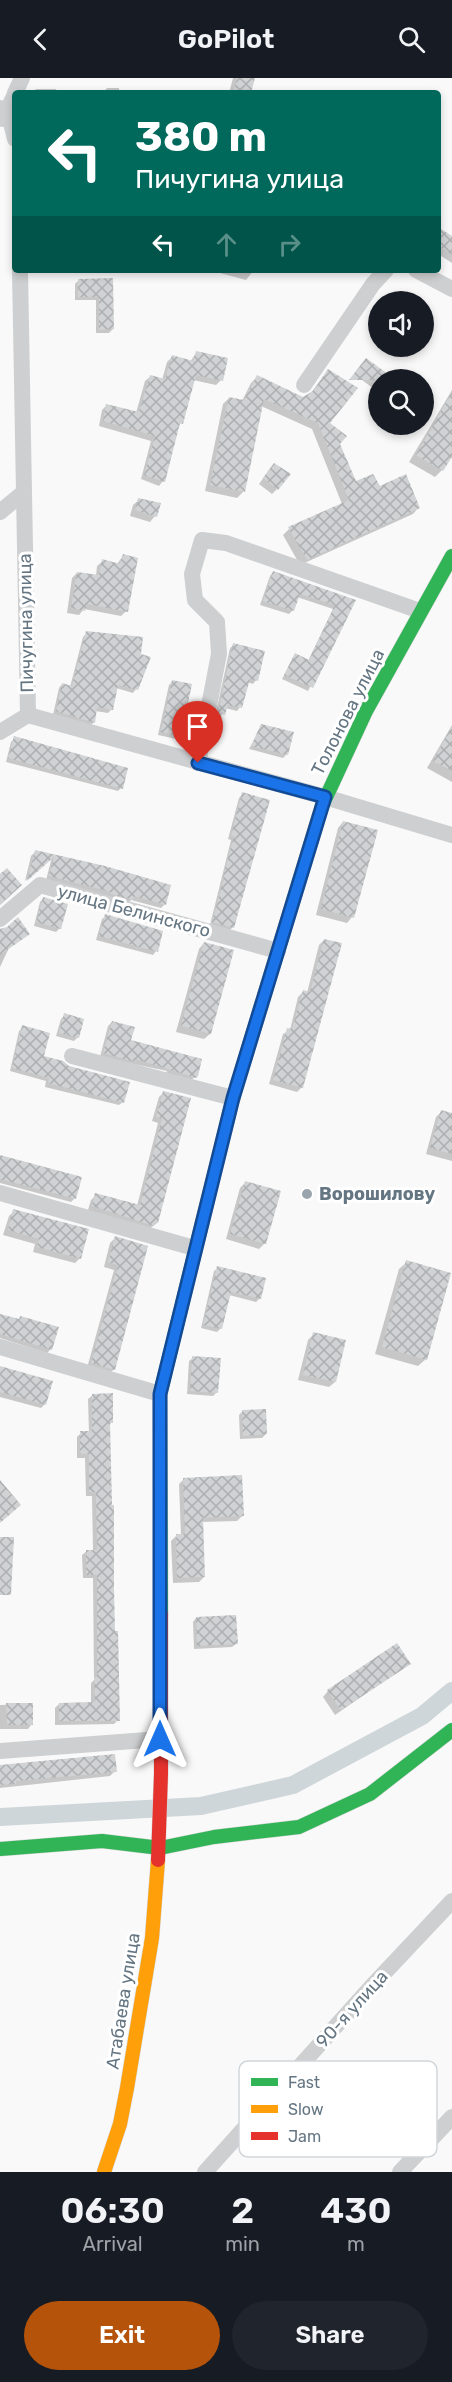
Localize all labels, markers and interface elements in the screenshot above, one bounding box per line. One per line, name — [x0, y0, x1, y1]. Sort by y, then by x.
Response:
icon: back — [24, 23, 57, 56]
text: GoPilot — [178, 23, 274, 55]
icon: search — [395, 23, 428, 56]
text: 380 m — [135, 112, 267, 162]
icon: left — [36, 114, 114, 192]
text: Пичугина улица — [135, 163, 344, 195]
icon: left — [147, 228, 180, 261]
icon: ahead — [210, 228, 243, 261]
icon: right — [273, 228, 306, 261]
map controls — [368, 291, 434, 435]
button: sound — [368, 291, 434, 357]
button: search — [368, 369, 434, 435]
street label: Пичугина улица — [14, 553, 38, 693]
street label: Толонова улица — [307, 645, 389, 779]
pin — [172, 701, 223, 763]
icon: arrive — [181, 710, 214, 743]
street label: улица Белинского — [55, 880, 213, 942]
place label: Ворошилову — [319, 1183, 436, 1205]
marker: Ворошилову — [300, 1187, 314, 1201]
position arrow — [128, 1707, 192, 1771]
street label: Атабаева улица — [101, 1931, 145, 2071]
street label: 90-я улица — [311, 1966, 393, 2052]
legend — [239, 2061, 437, 2157]
text: Fast — [288, 2073, 320, 2092]
text: Slow — [288, 2100, 324, 2119]
text: Jam — [288, 2127, 321, 2146]
text: 06:30 — [60, 2189, 165, 2232]
text: 2 — [231, 2189, 254, 2232]
text: 430 — [320, 2189, 392, 2232]
text: Arrival — [83, 2232, 143, 2256]
text: min — [225, 2232, 260, 2256]
text: m — [347, 2232, 365, 2256]
button: Exit — [24, 2301, 220, 2370]
button: Share — [232, 2301, 428, 2370]

